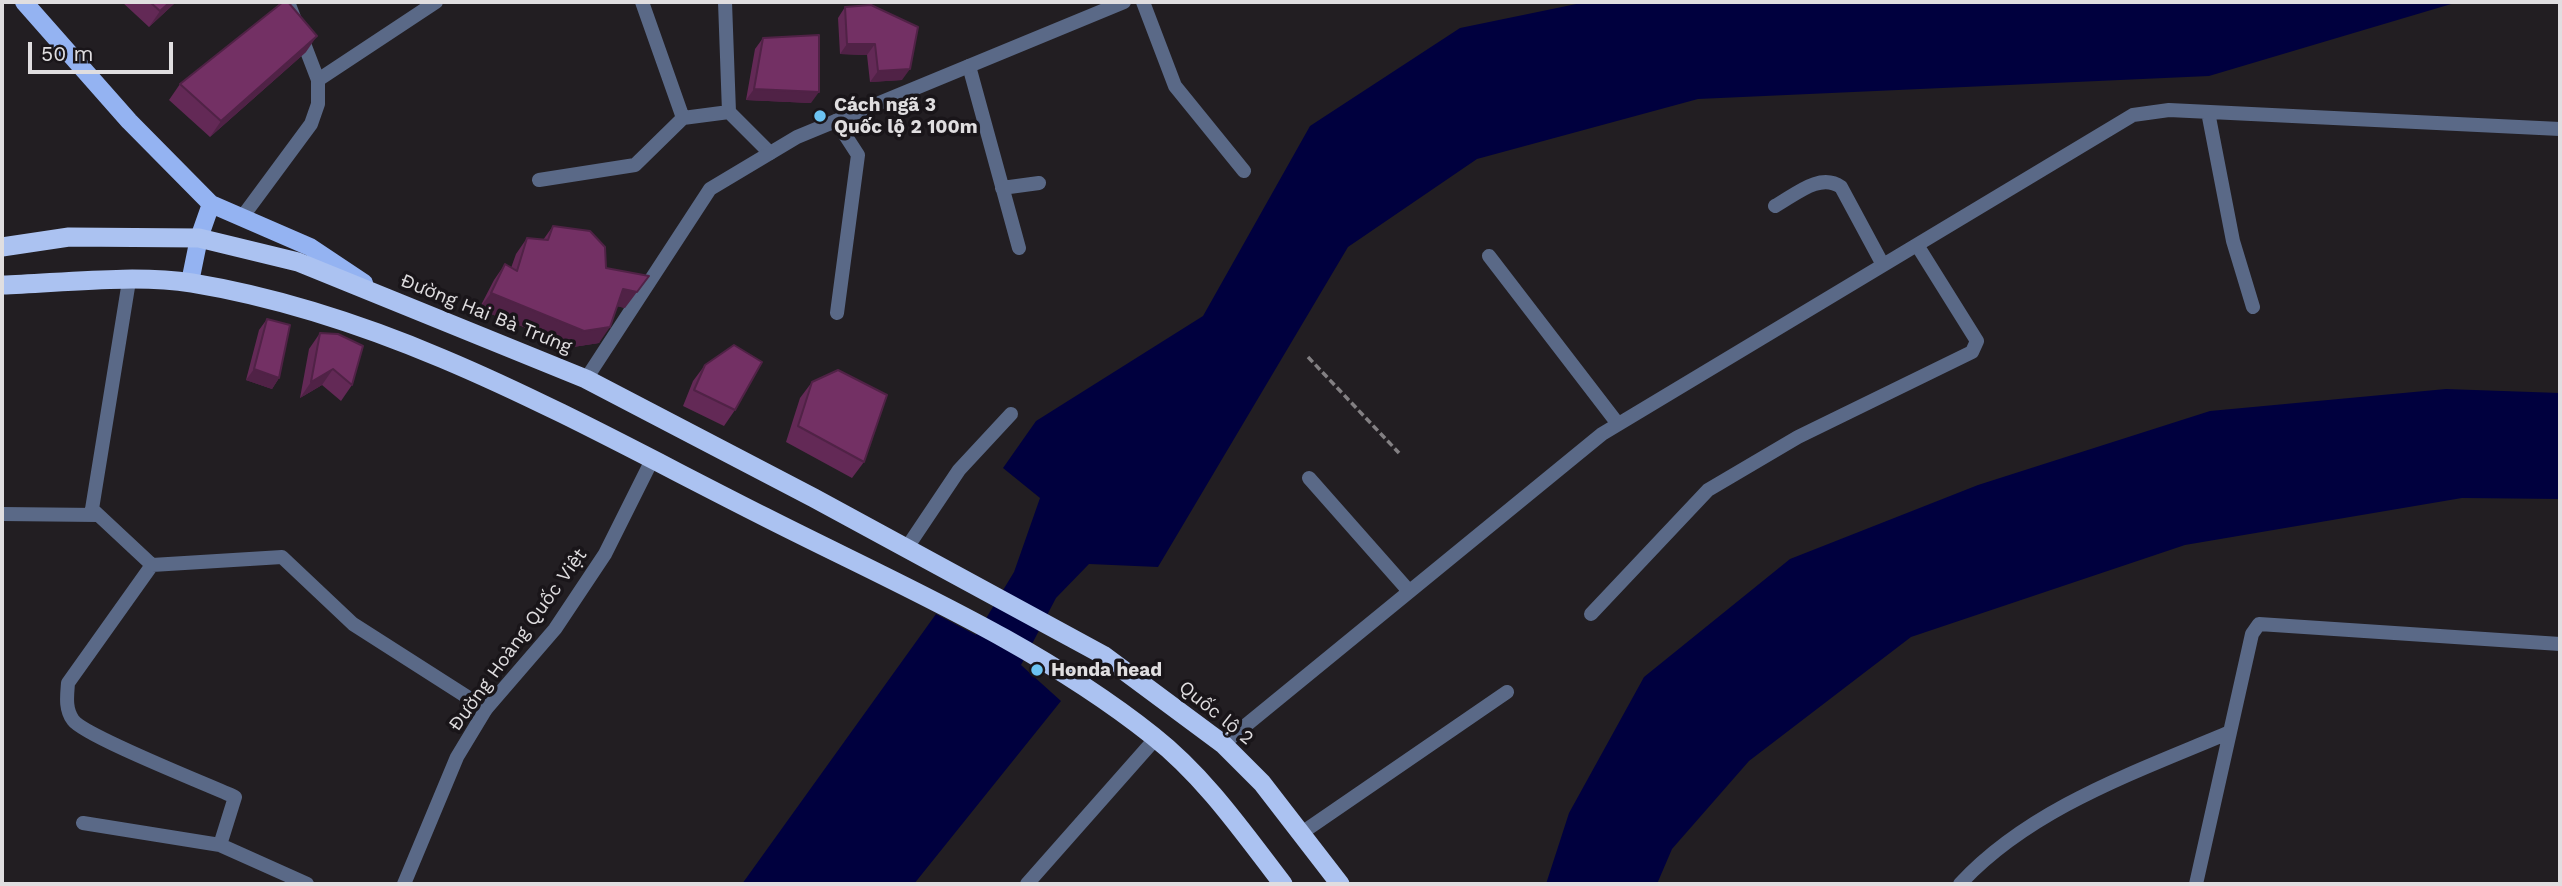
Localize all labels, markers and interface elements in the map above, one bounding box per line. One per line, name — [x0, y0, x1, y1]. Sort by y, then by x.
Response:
scale bar — [32, 28, 177, 72]
text: 50 m — [41, 41, 93, 66]
place label: Cách ngã 3 Quốc lộ 2 100m — [834, 94, 978, 138]
marker: Cách ngã 3 Quốc lộ 2 100m — [812, 108, 828, 124]
street label: Đường Hai Bà Trưng — [397, 269, 575, 359]
street label: Đường Hoàng Quốc Việt — [444, 544, 592, 736]
place label: Honda head — [1051, 659, 1162, 681]
marker: Honda head — [1029, 662, 1045, 678]
street label: Quốc lộ 2 — [1174, 676, 1258, 750]

